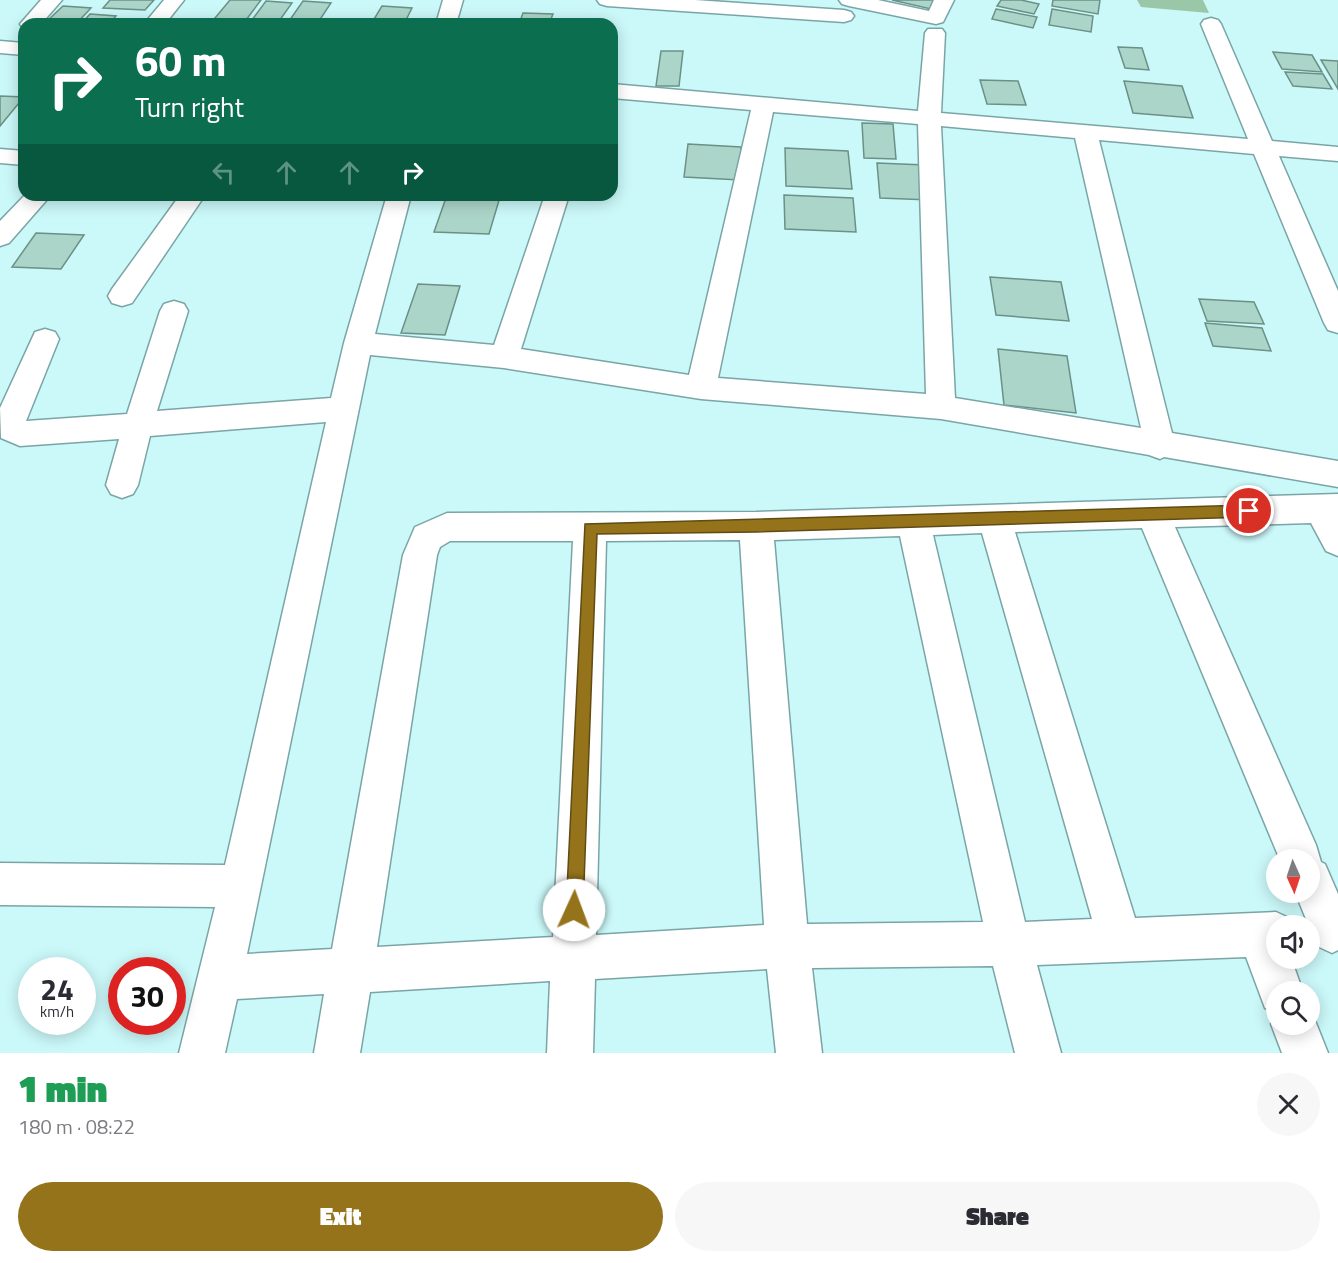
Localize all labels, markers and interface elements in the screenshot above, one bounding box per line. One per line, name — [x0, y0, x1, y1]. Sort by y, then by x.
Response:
text: 60 m — [135, 28, 227, 92]
icon: right — [36, 42, 114, 120]
text: Turn right — [135, 86, 244, 127]
icon: left — [207, 156, 240, 189]
icon: ahead — [270, 156, 303, 189]
icon: ahead — [333, 156, 366, 189]
icon: right — [396, 156, 429, 189]
pin — [1223, 485, 1274, 536]
icon: arrive — [1232, 494, 1265, 527]
north arrow — [1266, 849, 1320, 903]
map controls — [1266, 849, 1320, 1035]
position arrow — [542, 878, 606, 942]
button: sound — [1266, 915, 1320, 969]
speed limit sign: 30 — [108, 957, 186, 1035]
text: 24 — [40, 966, 74, 1012]
button: search — [1266, 981, 1320, 1035]
text: km/h — [40, 1000, 74, 1023]
text: 1 min — [18, 1061, 107, 1116]
button: close — [1257, 1073, 1320, 1136]
text: 180 m · 08:22 — [18, 1111, 135, 1142]
button: Exit — [18, 1182, 663, 1251]
button: Share — [675, 1182, 1320, 1251]

